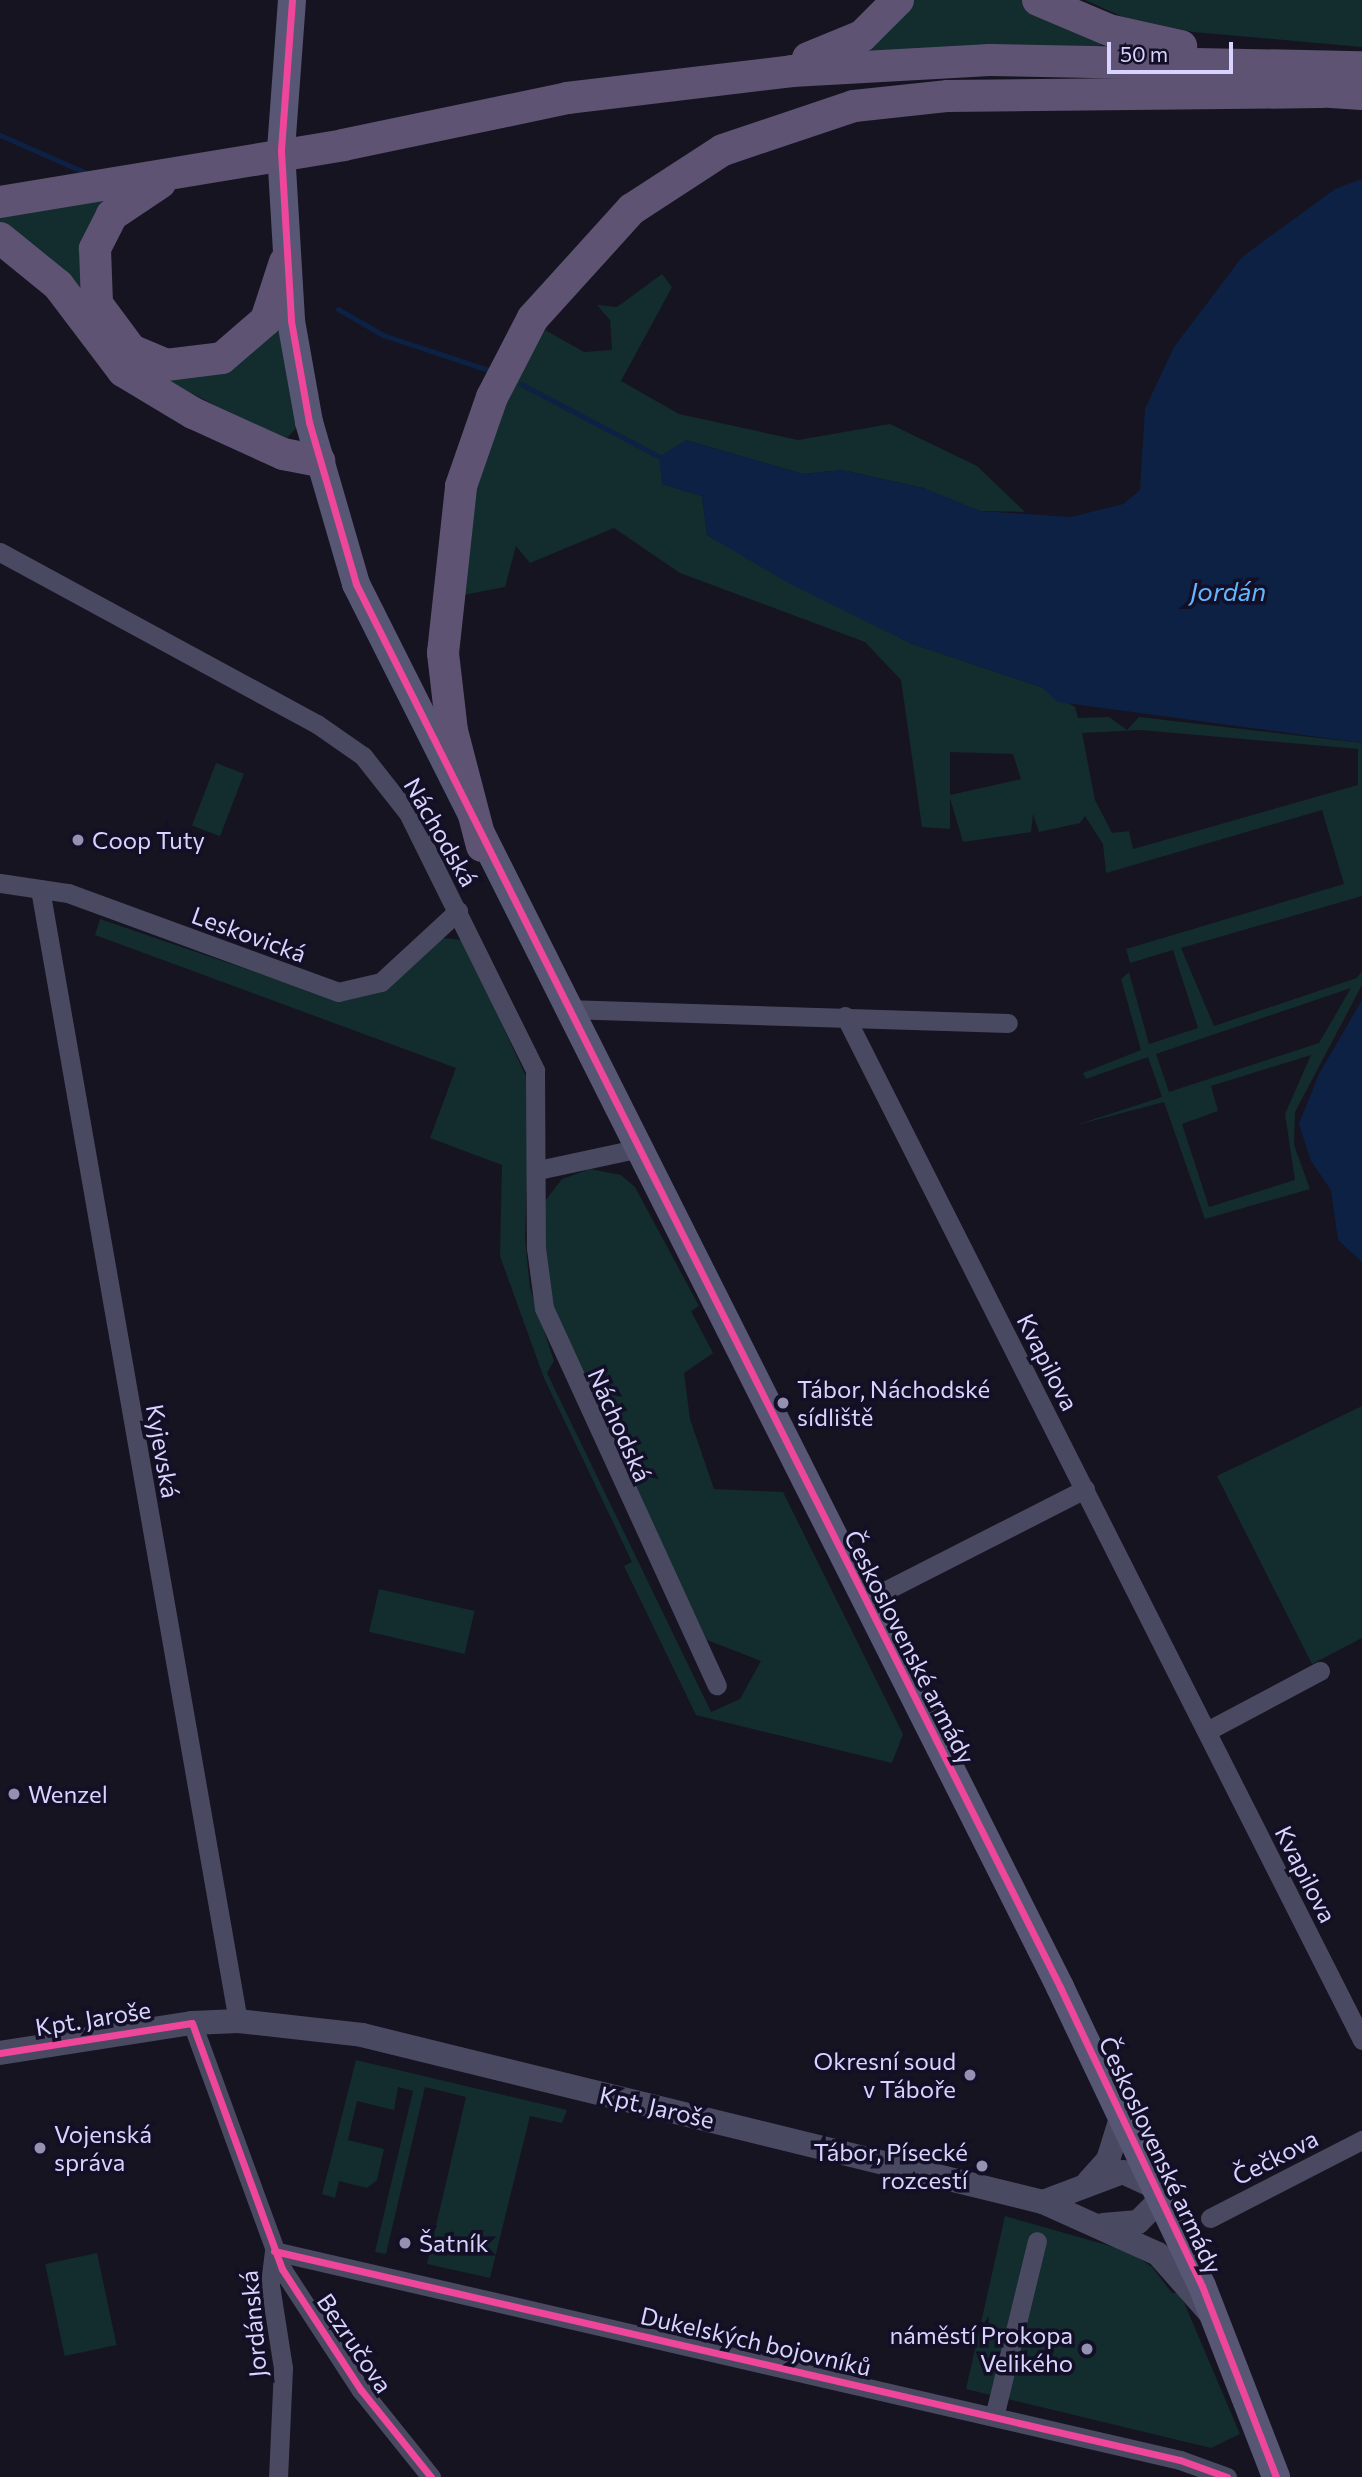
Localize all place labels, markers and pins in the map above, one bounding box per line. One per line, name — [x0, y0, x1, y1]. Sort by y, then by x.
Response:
place label: Coop Tuty — [92, 826, 205, 854]
marker: Coop Tuty — [70, 832, 86, 848]
place label: Tábor, Náchodské sídliště — [797, 1375, 990, 1431]
marker: Tábor, Náchodské sídliště — [775, 1395, 791, 1411]
place label: Wenzel — [28, 1780, 108, 1808]
marker: Wenzel — [6, 1786, 22, 1802]
place label: Okresní soud v Táboře — [814, 2047, 956, 2103]
marker: Okresní soud v Táboře — [962, 2067, 978, 2083]
place label: Vojenská správa — [54, 2120, 152, 2176]
place label: Tábor, Písecké rozcestí — [813, 2138, 968, 2194]
marker: Vojenská správa — [32, 2140, 48, 2156]
marker: Tábor, Písecké rozcestí — [974, 2158, 990, 2174]
place label: Šatník — [419, 2229, 488, 2257]
marker: Šatník — [397, 2235, 413, 2251]
place label: náměstí Prokopa Velikého — [890, 2321, 1073, 2377]
marker: náměstí Prokopa Velikého — [1079, 2341, 1095, 2357]

